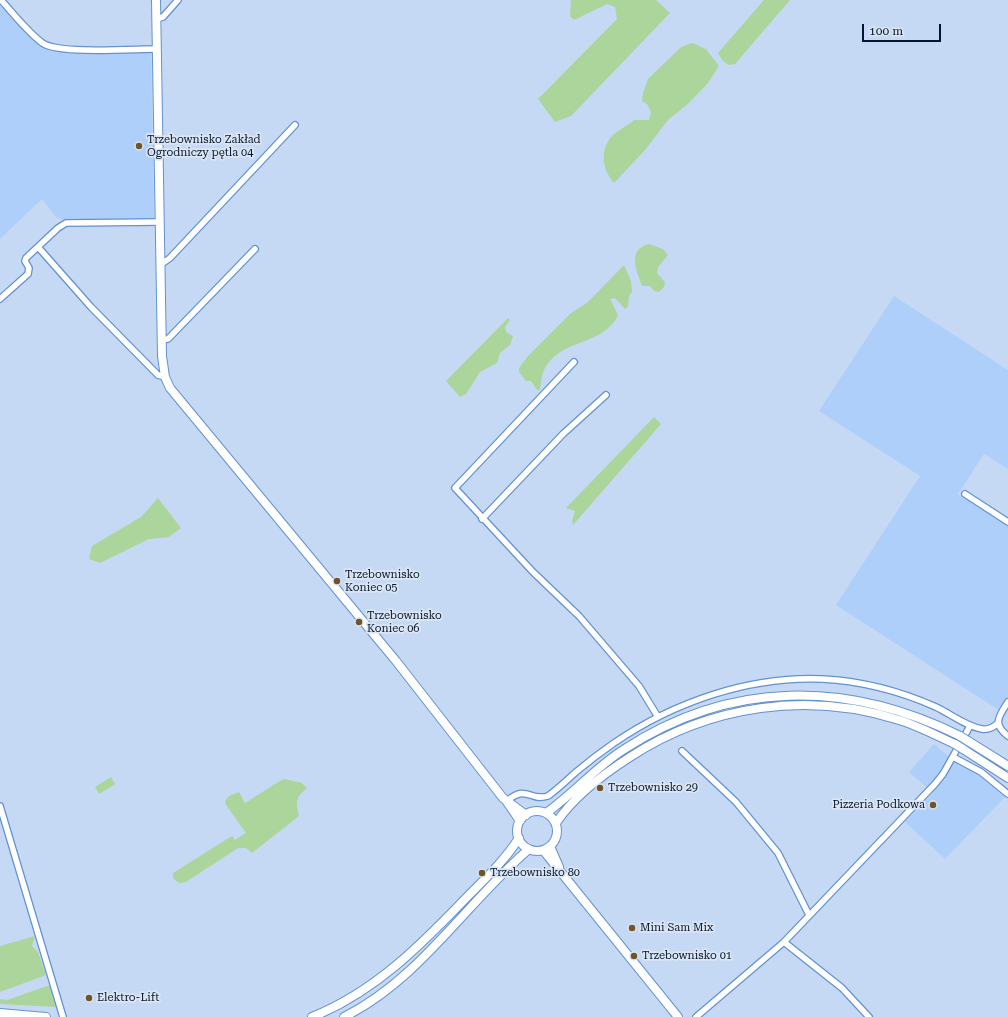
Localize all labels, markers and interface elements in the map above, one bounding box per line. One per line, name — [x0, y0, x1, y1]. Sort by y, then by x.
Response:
scale bar — [864, 16, 943, 42]
text: 100 m — [869, 24, 903, 38]
place label: Trzebownisko Zakład Ogrodniczy pętla 04 — [147, 133, 261, 159]
marker: Trzebownisko Zakład Ogrodniczy pętla 04 — [134, 141, 144, 151]
place label: Trzebownisko Koniec 05 — [345, 568, 420, 594]
marker: Trzebownisko Koniec 05 — [332, 576, 342, 586]
place label: Trzebownisko Koniec 06 — [367, 609, 442, 635]
marker: Trzebownisko Koniec 06 — [354, 617, 364, 627]
place label: Trzebownisko 29 — [608, 781, 698, 795]
marker: Trzebownisko 29 — [595, 783, 605, 793]
place label: Pizzeria Podkowa — [832, 798, 925, 812]
marker: Pizzeria Podkowa — [928, 800, 938, 810]
place label: Trzebownisko 80 — [490, 866, 580, 880]
marker: Trzebownisko 80 — [477, 868, 487, 878]
place label: Mini Sam Mix — [640, 921, 713, 935]
marker: Mini Sam Mix — [627, 923, 637, 933]
place label: Trzebownisko 01 — [642, 949, 732, 963]
marker: Trzebownisko 01 — [629, 951, 639, 961]
place label: Elektro-Lift — [97, 991, 159, 1005]
marker: Elektro-Lift — [84, 993, 94, 1003]

